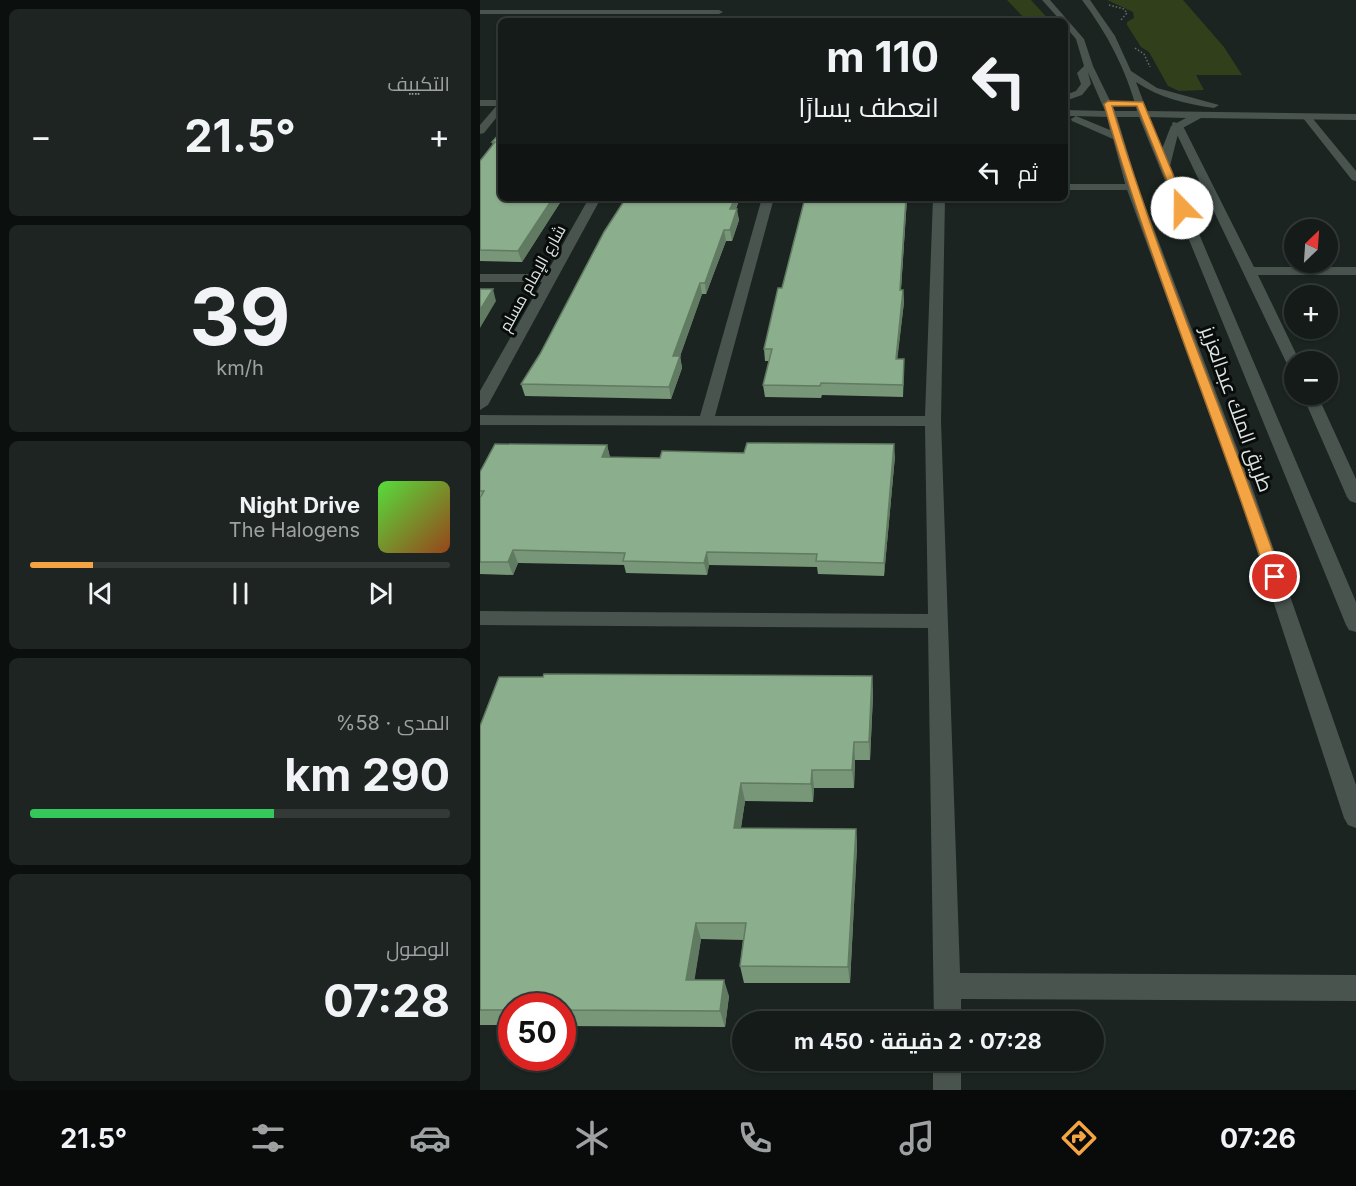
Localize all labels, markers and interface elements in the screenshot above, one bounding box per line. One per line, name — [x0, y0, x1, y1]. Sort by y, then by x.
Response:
text: 110 m — [826, 31, 939, 82]
icon: left — [960, 42, 1038, 120]
text: التكييف — [387, 72, 450, 96]
text: انعطف يسارًا — [798, 91, 939, 124]
text: 21.5° — [184, 108, 296, 163]
text: − — [30, 116, 52, 156]
text: + — [428, 116, 450, 156]
icon: left — [973, 156, 1006, 189]
text: ثم — [1018, 160, 1038, 186]
position arrow — [1150, 176, 1214, 240]
north arrow — [1284, 219, 1338, 273]
map controls — [1284, 219, 1338, 405]
street label: شارع الإمام مسلم — [494, 221, 571, 336]
text: 39 — [190, 269, 291, 364]
button: + — [1284, 285, 1338, 339]
street label: طريق الملك عبدالعزيز — [1195, 322, 1278, 496]
button: − — [1284, 351, 1338, 405]
text: km/h — [216, 356, 264, 380]
text: Night Drive — [240, 492, 360, 518]
text: The Halogens — [229, 518, 360, 542]
pin — [1249, 551, 1300, 602]
icon: arrive — [1258, 560, 1291, 593]
icon: previous — [84, 577, 117, 610]
icon: pause — [224, 577, 257, 610]
icon: next — [364, 577, 397, 610]
text: المدى · 58% — [336, 711, 450, 735]
text: 290 km — [284, 747, 450, 802]
text: الوصول — [386, 937, 450, 961]
text: 07:28 — [323, 973, 450, 1028]
speed limit sign: 50 — [498, 993, 576, 1071]
text: 07:28 · 2 دقيقة · 450 m — [794, 1028, 1042, 1054]
icon: filters — [247, 1117, 289, 1159]
icon: car — [409, 1117, 451, 1159]
icon: climate — [571, 1117, 613, 1159]
icon: phone — [734, 1117, 776, 1159]
icon: music — [896, 1117, 938, 1159]
icon: directions — [1058, 1117, 1100, 1159]
text: 21.5° — [60, 1122, 127, 1155]
text: 07:26 — [1220, 1122, 1296, 1155]

